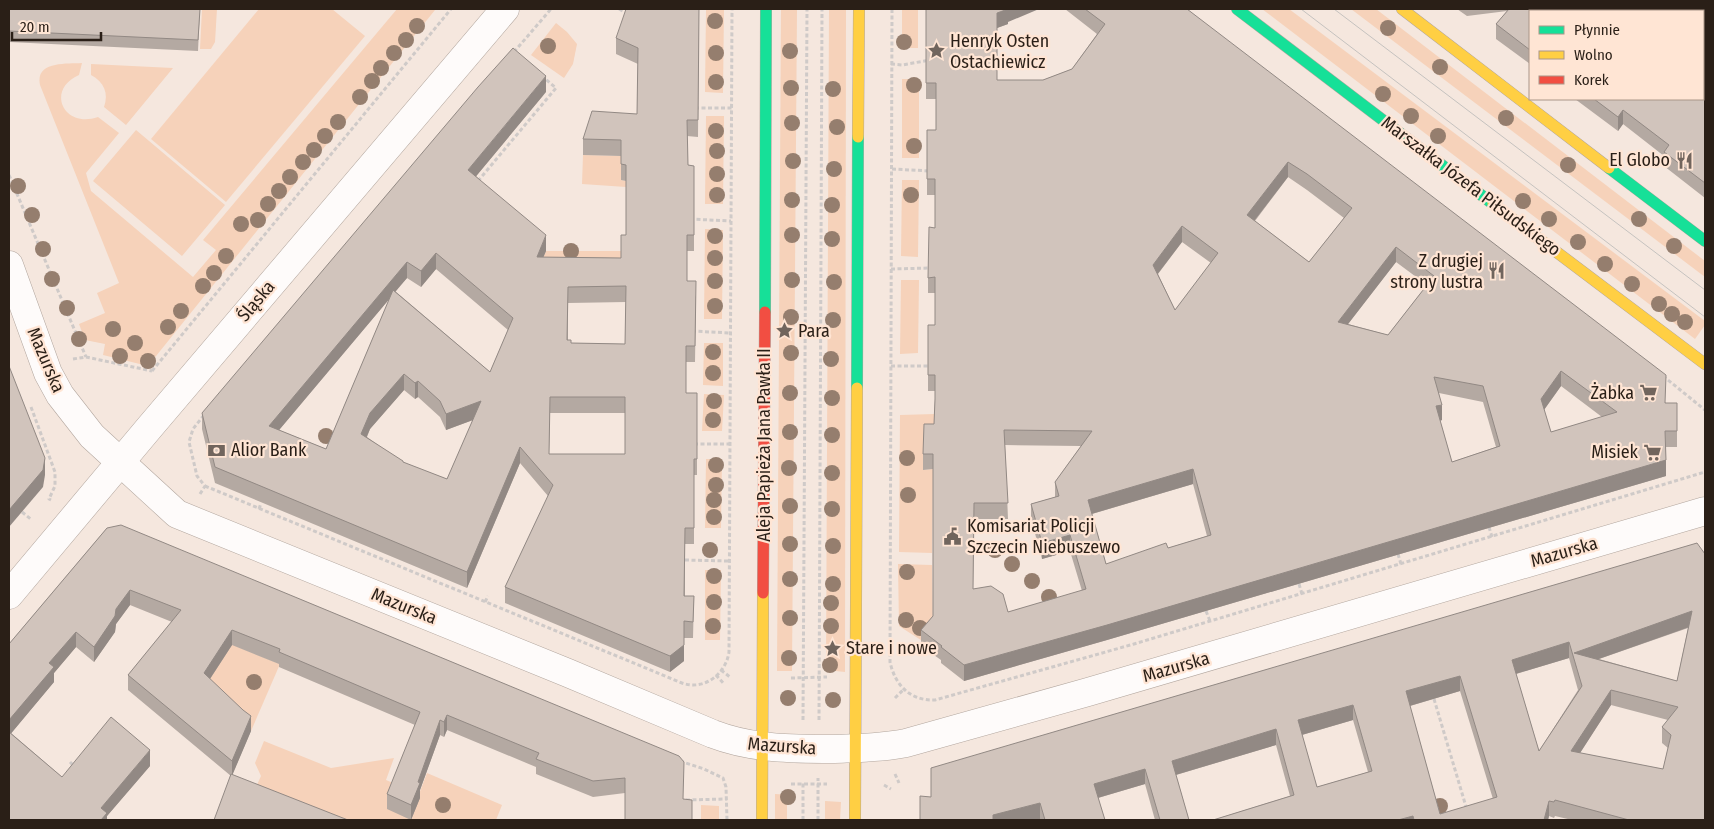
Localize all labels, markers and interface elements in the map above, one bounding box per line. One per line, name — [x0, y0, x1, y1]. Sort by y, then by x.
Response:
scale bar — [12, 10, 101, 42]
legend — [1529, 10, 1704, 100]
text: 20 m — [20, 18, 50, 36]
text: Płynnie — [1574, 21, 1620, 39]
place label: Henryk Osten Ostachiewicz — [950, 30, 1049, 73]
place icon: Henryk Osten Ostachiewicz — [926, 41, 946, 61]
text: Wolno — [1574, 46, 1613, 64]
text: Korek — [1574, 71, 1609, 89]
street label: Marszałka Józefa Piłsudskiego — [1377, 111, 1565, 261]
place label: El Globo — [1609, 149, 1670, 171]
restaurant icon: El Globo — [1674, 150, 1694, 170]
place label: Z drugiej strony lustra — [1390, 250, 1483, 293]
restaurant icon: Z drugiej strony lustra — [1487, 261, 1507, 281]
street label: Śląska — [232, 276, 280, 326]
place label: Para — [798, 320, 830, 342]
place icon: Para — [774, 321, 794, 341]
street label: Mazurska — [22, 324, 70, 396]
street label: Aleja Papieża Jana Pawła II — [753, 348, 775, 542]
place label: Żabka — [1590, 382, 1634, 404]
supermarket icon: Żabka — [1638, 383, 1658, 403]
place label: Alior Bank — [231, 439, 307, 461]
bank icon: Alior Bank — [207, 440, 227, 460]
place label: Misiek — [1591, 441, 1639, 463]
supermarket icon: Misiek — [1642, 442, 1662, 462]
place label: Komisariat Policji Szczecin Niebuszewo — [967, 515, 1120, 558]
public building icon: Komisariat Policji Szczecin Niebuszewo — [943, 526, 963, 546]
street label: Mazurska — [1528, 532, 1600, 572]
street label: Mazurska — [368, 583, 440, 629]
place label: Stare i nowe — [846, 637, 937, 659]
place icon: Stare i nowe — [822, 638, 842, 658]
street label: Mazurska — [1140, 647, 1212, 687]
street label: Mazurska — [747, 733, 817, 759]

